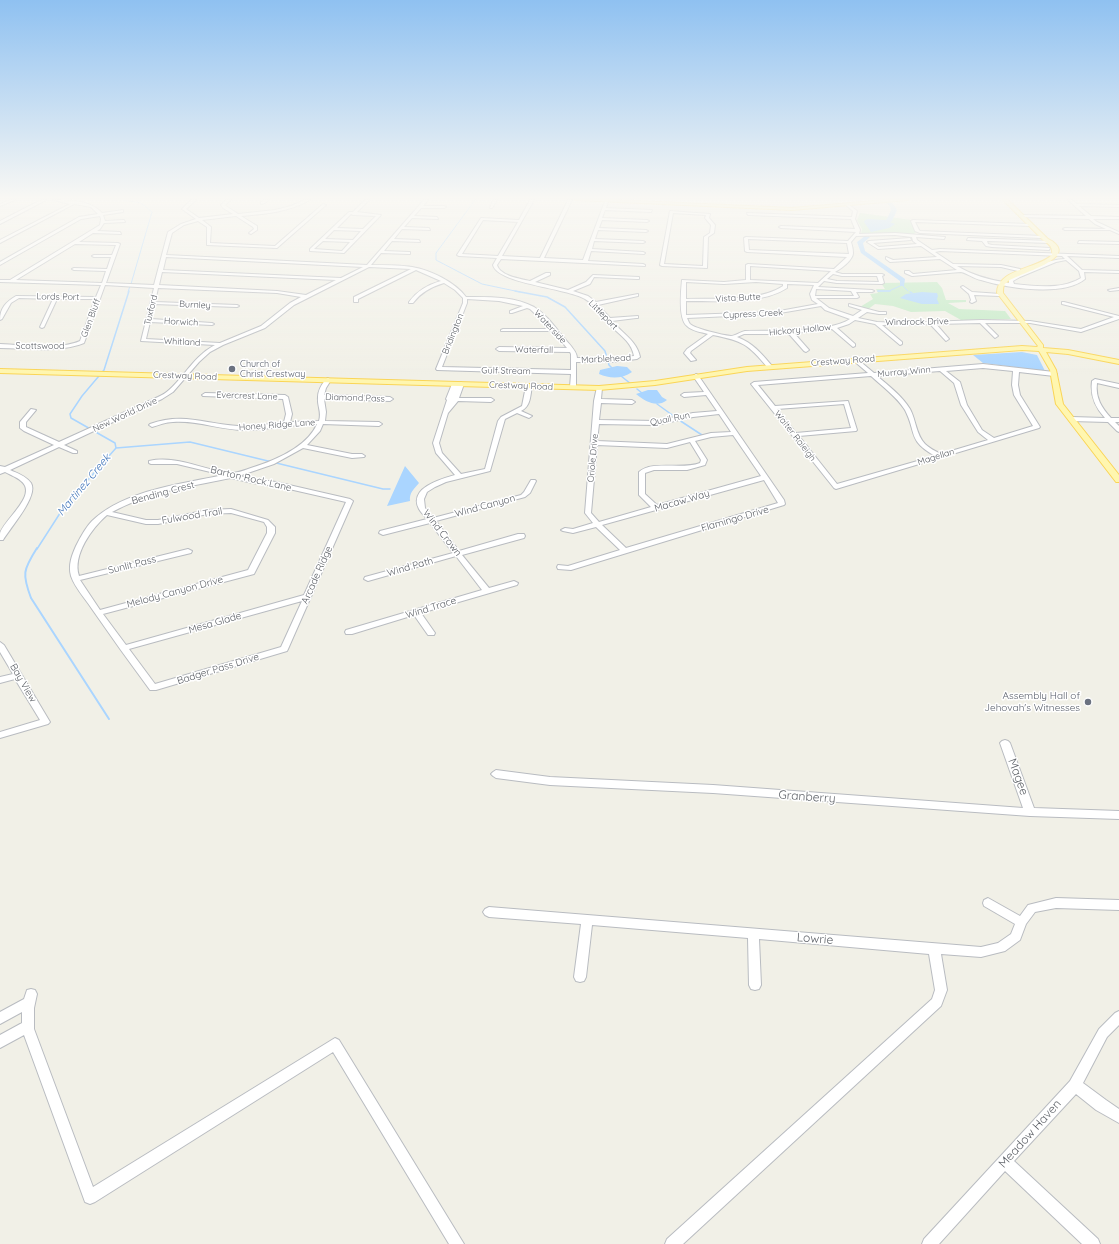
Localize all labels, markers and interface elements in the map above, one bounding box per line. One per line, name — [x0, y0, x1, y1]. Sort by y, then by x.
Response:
street label: Lords Port — [36, 291, 80, 303]
street label: Vista Butte — [715, 291, 761, 305]
street label: Tuxford — [142, 294, 160, 326]
street label: Glen Bluff — [79, 297, 103, 339]
street label: Littleport — [586, 298, 620, 332]
street label: Burnley — [179, 299, 211, 311]
street label: Cypress Creek — [723, 307, 783, 321]
street label: Waterside — [532, 308, 568, 346]
street label: Bridington — [440, 312, 466, 356]
street label: Horwich — [164, 316, 198, 328]
street label: Windrock Drive — [885, 316, 949, 328]
street label: Hickory Hollow — [768, 322, 832, 338]
street label: Whitland — [163, 336, 201, 348]
street label: Scottswood — [16, 341, 64, 351]
street label: Waterfall — [515, 344, 553, 356]
street label: Marblehead — [581, 352, 631, 366]
street label: Crestway Road — [811, 353, 875, 369]
place label: Church of Christ Crestway — [240, 359, 305, 380]
marker: Church of Christ Crestway — [227, 364, 237, 374]
street label: Murray Winn — [877, 364, 931, 380]
street label: Gulf Stream — [481, 365, 531, 377]
street label: Crestway Road — [153, 369, 217, 383]
street label: Crestway Road — [489, 379, 553, 393]
street label: Evercrest Lane — [216, 390, 278, 402]
street label: Diamond Pass — [325, 392, 385, 404]
street label: New World Drive — [91, 395, 159, 435]
street label: Walter Raleigh — [772, 408, 818, 464]
street label: Quail Run — [649, 410, 691, 428]
street label: Honey Ridge Lane — [238, 417, 316, 433]
street label: Oriole Drive — [585, 433, 601, 483]
street label: Magellan — [916, 446, 956, 468]
water label: Martinez Creek — [54, 451, 114, 519]
street label: Barton Rock Lane — [209, 464, 293, 494]
street label: Bending Crest — [130, 479, 196, 507]
street label: Macaw Way — [653, 487, 711, 515]
street label: Wind Canyon — [453, 492, 517, 520]
street label: Flamingo Drive — [700, 504, 770, 534]
street label: Fulwood Trail — [161, 505, 223, 527]
street label: Wind Crown — [420, 507, 464, 559]
street label: Arcade Ridge — [299, 544, 335, 606]
street label: Sunlit Pass — [107, 553, 157, 577]
street label: Wind Path — [386, 555, 434, 579]
street label: Melody Canyon Drive — [126, 573, 224, 611]
street label: Wind Trace — [404, 595, 458, 621]
street label: Mesa Glade — [187, 610, 243, 636]
street label: Badger Pass Drive — [176, 651, 260, 687]
street label: Bay View — [7, 661, 39, 705]
place label: Assembly Hall of Jehovah's Witnesses — [984, 690, 1080, 714]
marker: Assembly Hall of Jehovah's Witnesses — [1083, 697, 1093, 707]
street label: Magee — [1005, 757, 1031, 797]
street label: Granberry — [778, 788, 836, 806]
street label: Lowrie — [796, 930, 834, 948]
street label: Meadow Haven — [996, 1097, 1064, 1171]

